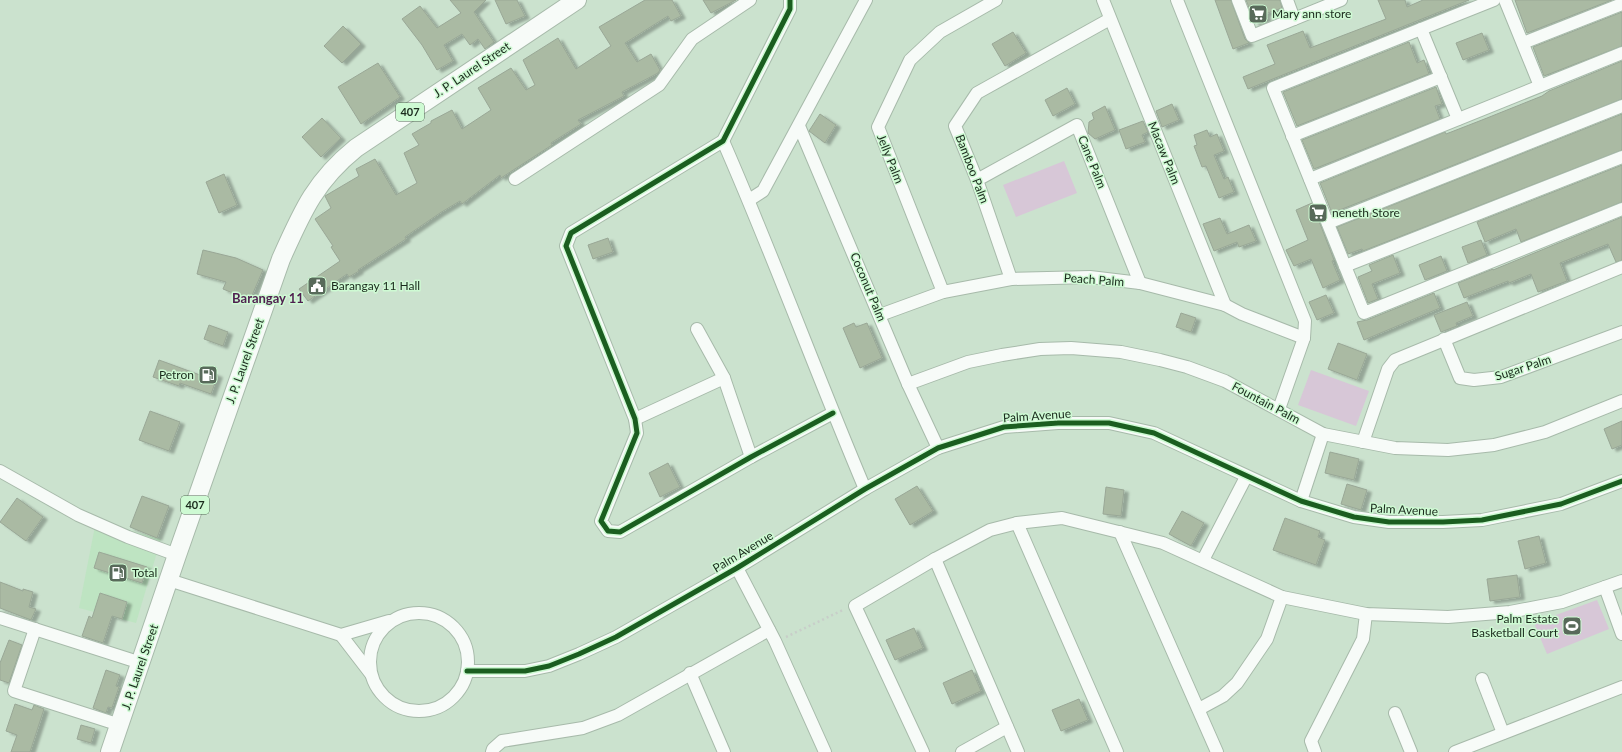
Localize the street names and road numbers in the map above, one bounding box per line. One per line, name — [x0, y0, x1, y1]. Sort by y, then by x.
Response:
street label: J. P. Laurel Street — [430, 38, 514, 101]
road number: 407 — [396, 103, 424, 121]
street label: Macaw Palm — [1145, 119, 1184, 187]
street label: Jelly Palm — [874, 132, 907, 186]
street label: Bamboo Palm — [952, 132, 993, 206]
street label: Cane Palm — [1075, 133, 1110, 191]
street label: Coconut Palm — [847, 250, 890, 324]
street label: Peach Palm — [1063, 270, 1125, 289]
street label: J. P. Laurel Street — [222, 316, 267, 405]
street label: Sugar Palm — [1493, 351, 1553, 384]
street label: Fountain Palm — [1230, 378, 1303, 427]
street label: Palm Avenue — [1002, 406, 1071, 425]
road number: 407 — [181, 496, 209, 514]
street label: Palm Avenue — [1370, 500, 1438, 519]
street label: Palm Avenue — [710, 528, 776, 576]
street label: J. P. Laurel Street — [118, 621, 161, 712]

